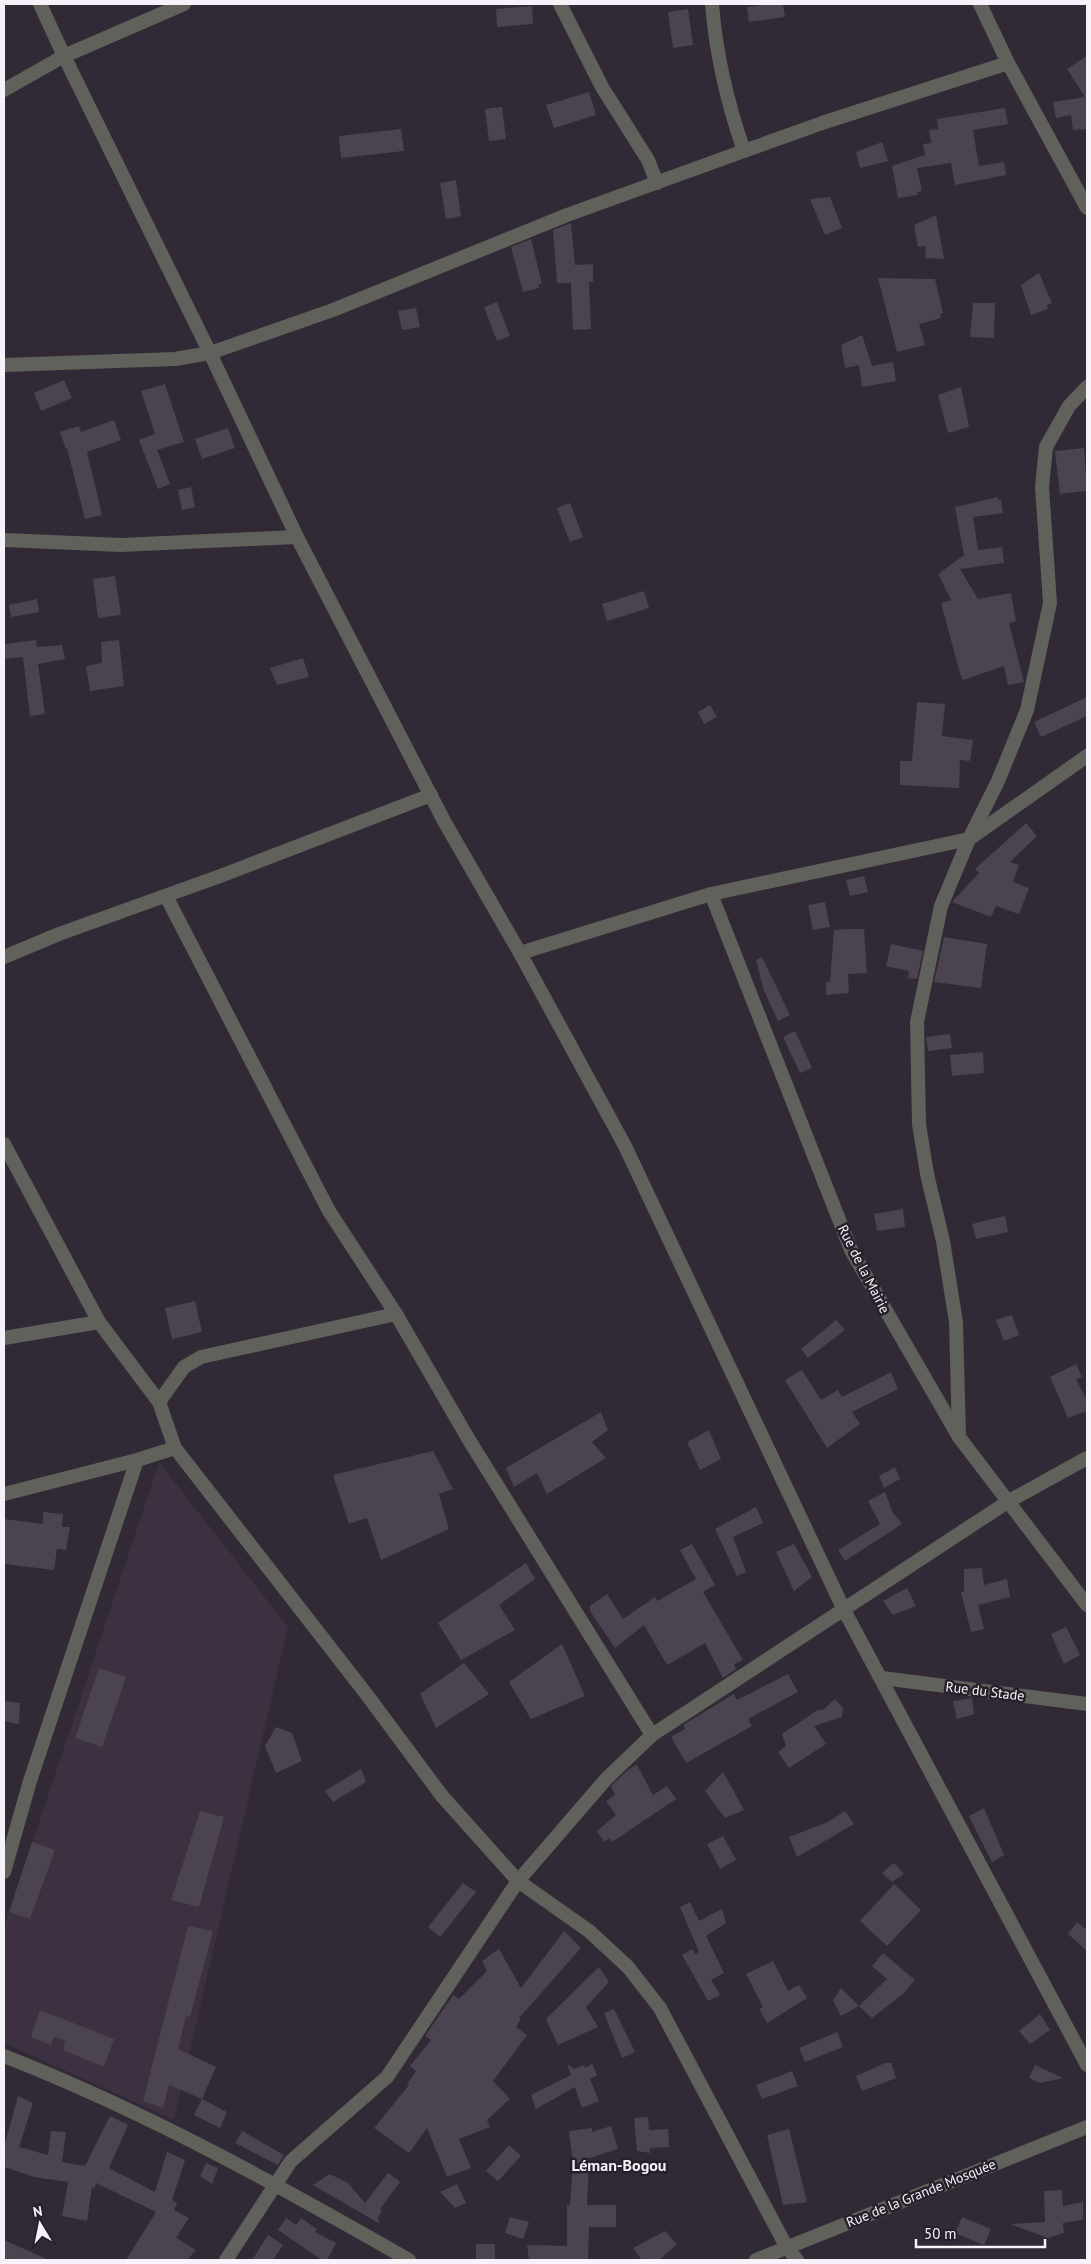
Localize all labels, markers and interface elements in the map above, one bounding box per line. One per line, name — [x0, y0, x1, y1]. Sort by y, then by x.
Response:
street label: Rue de la Mairie — [834, 1222, 894, 1316]
street label: Rue du Stade — [945, 1677, 1025, 1705]
district label: Léman-Bogou — [572, 2155, 666, 2175]
street label: Rue de la Grande Mosquée — [844, 2155, 998, 2231]
north arrow — [15, 2199, 65, 2249]
text: N — [32, 2202, 44, 2221]
scale bar — [916, 2216, 1045, 2248]
text: 50 m — [924, 2224, 957, 2243]

